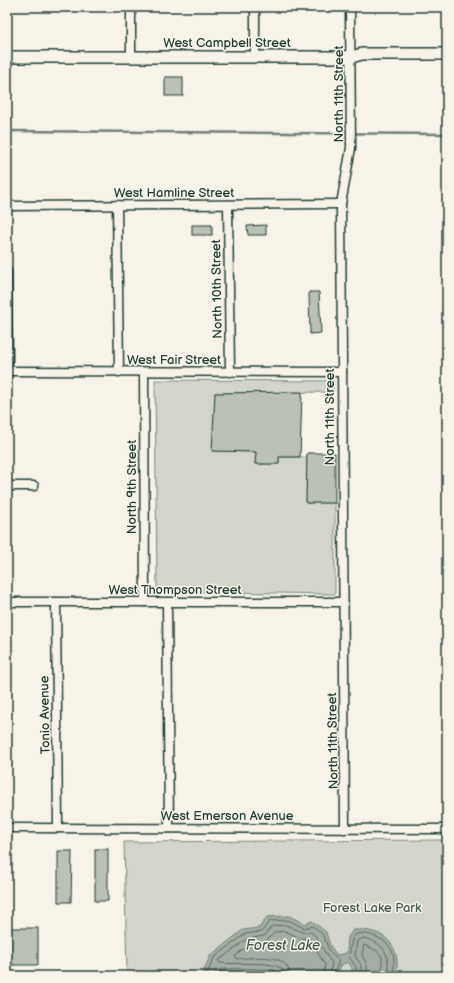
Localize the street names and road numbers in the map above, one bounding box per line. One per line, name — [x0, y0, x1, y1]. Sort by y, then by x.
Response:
street label: West Campbell Street — [163, 35, 291, 51]
street label: North 11th Street — [331, 46, 347, 142]
street label: West Hamline Street — [114, 185, 234, 201]
street label: North 10th Street — [208, 239, 226, 339]
street label: West Fair Street — [127, 352, 221, 368]
street label: North 11th Street — [322, 369, 338, 465]
street label: North 9th Street — [124, 440, 140, 534]
street label: West Thompson Street — [109, 582, 241, 598]
street label: Tonio Avenue — [36, 675, 54, 755]
street label: North 11th Street — [324, 692, 342, 790]
street label: West Emerson Avenue — [161, 808, 294, 824]

